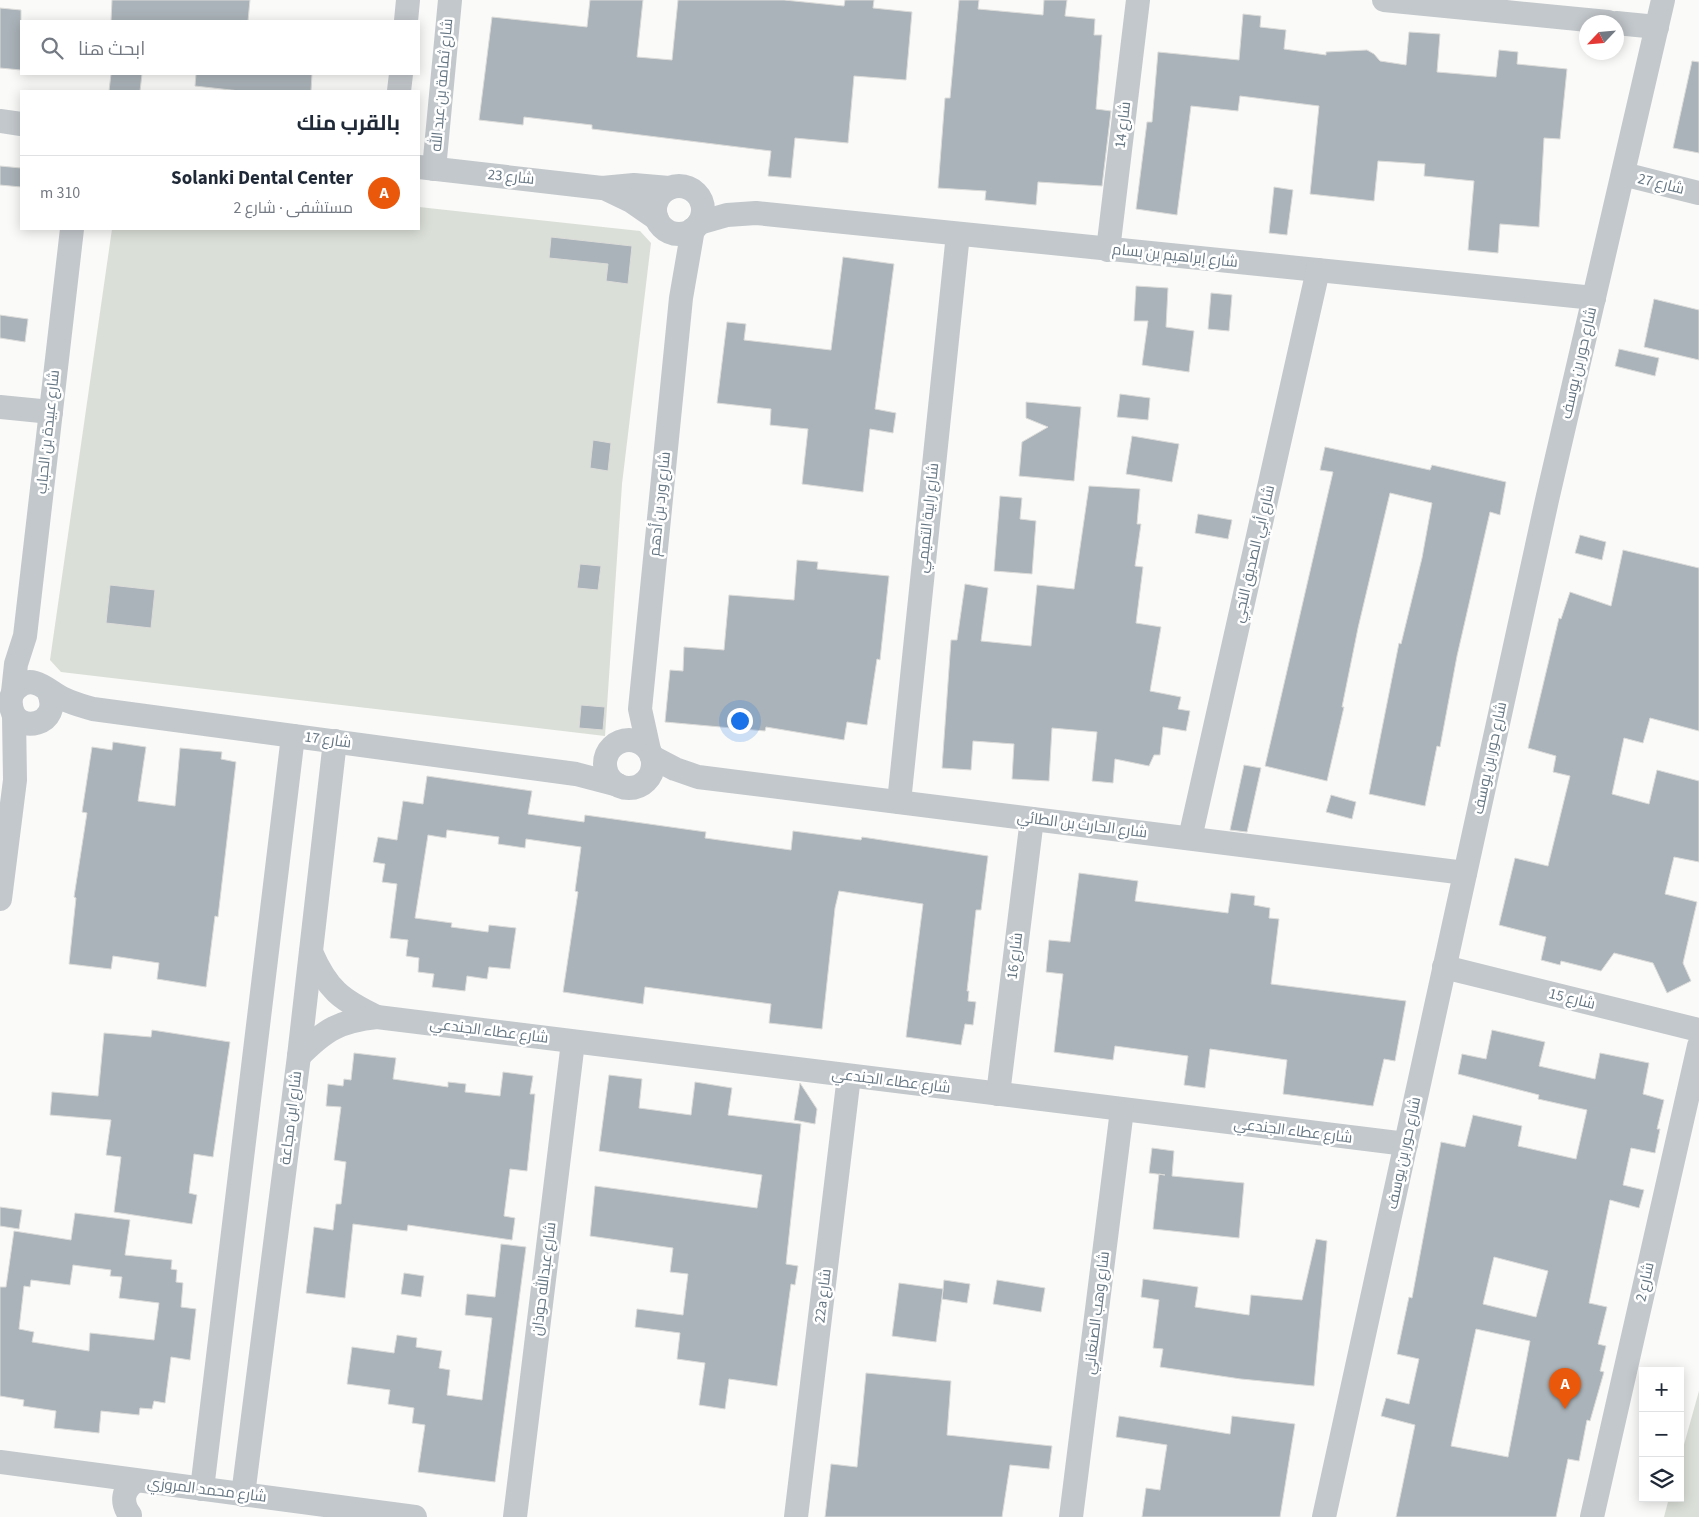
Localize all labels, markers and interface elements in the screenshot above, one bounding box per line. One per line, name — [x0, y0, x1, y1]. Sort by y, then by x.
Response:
north arrow — [1579, 15, 1624, 60]
street label: شارع ثمامة بن عبد الله — [426, 18, 458, 152]
search box — [20, 20, 420, 75]
icon: search — [38, 34, 66, 62]
text: ابحث هنا — [78, 36, 145, 63]
street label: شارع 14 — [1110, 100, 1136, 150]
text: بالقرب منك — [297, 108, 400, 138]
street label: شارع 23 — [487, 164, 535, 190]
text: Solanki Dental Center — [171, 165, 353, 192]
street label: شارع 27 — [1636, 168, 1686, 200]
text: 310 m — [40, 182, 80, 204]
text: A — [379, 182, 389, 204]
text: مستشفى · شارع 2 — [234, 197, 353, 219]
street label: شارع إبراهيم بن بسام — [1111, 239, 1239, 273]
street label: شارع حور بن يوسف — [1556, 305, 1602, 421]
street label: شارع عبيدة بن الحباب — [31, 369, 65, 495]
street label: شارع ورد بن أدهم — [644, 451, 676, 557]
street label: شارع رابية التميمي — [912, 462, 945, 574]
street label: شارع أبي الصديق النجي — [1228, 483, 1281, 625]
street label: شارع حور بن يوسف — [1468, 700, 1512, 816]
your location — [727, 708, 753, 734]
street label: شارع 17 — [303, 726, 353, 754]
street label: شارع الحارث بن الطائي — [1016, 807, 1148, 844]
street label: شارع 16 — [1002, 931, 1028, 981]
street label: شارع 15 — [1547, 983, 1597, 1015]
street label: شارع عطاء الجندعي — [428, 1013, 550, 1050]
street label: شارع عطاء الجندعي — [830, 1063, 952, 1100]
street label: شارع ابن مجاعة — [275, 1070, 307, 1166]
street label: شارع حور بن يوسف — [1382, 1095, 1426, 1211]
street label: شارع عطاء الجندعي — [1232, 1113, 1354, 1150]
street label: شارع عبدالله حوذان — [527, 1221, 561, 1337]
street label: شارع وهب الصنعاني — [1079, 1250, 1116, 1376]
street label: شارع 2 — [1630, 1260, 1660, 1304]
street label: 22a شارع — [809, 1268, 837, 1324]
map controls — [1639, 1367, 1684, 1502]
button: + — [1639, 1367, 1684, 1412]
pin: A — [1549, 1368, 1581, 1409]
button: − — [1639, 1412, 1684, 1457]
button: layers — [1639, 1457, 1684, 1502]
street label: شارع محمد المروزي — [146, 1472, 268, 1509]

